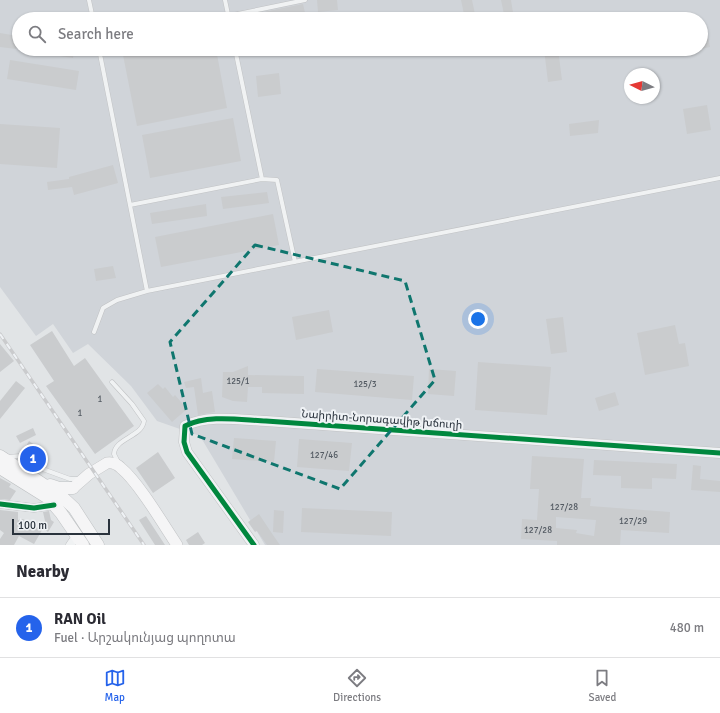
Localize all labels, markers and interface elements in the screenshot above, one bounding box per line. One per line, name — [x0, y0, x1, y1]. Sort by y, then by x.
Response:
search box — [12, 12, 708, 56]
icon: search — [26, 23, 48, 45]
text: Search here — [58, 25, 134, 43]
north arrow — [624, 68, 660, 104]
your location — [468, 309, 488, 329]
house number: 125/1 — [226, 376, 250, 387]
house number: 125/3 — [353, 379, 377, 390]
house number: 1 — [98, 394, 103, 405]
street label: Նաիրիտ-Նորագավիթ խճուղի — [301, 407, 463, 432]
house number: 1 — [78, 408, 83, 419]
pin: 1 — [20, 444, 46, 474]
house number: 127/46 — [310, 450, 338, 461]
house number: 127/28 — [550, 502, 578, 513]
house number: 127/29 — [619, 516, 647, 527]
scale bar — [12, 517, 110, 536]
text: 100 m — [18, 519, 47, 532]
house number: 127/28 — [524, 525, 552, 536]
text: Nearby — [16, 561, 69, 582]
text: RAN Oil — [54, 610, 106, 628]
text: 1 — [25, 620, 33, 636]
text: 480 m — [670, 620, 704, 636]
text: Fuel · Արշակունյաց պողոտա — [54, 630, 236, 646]
tab: Map — [104, 667, 126, 704]
tab: Directions — [333, 667, 381, 704]
tab: Saved — [589, 667, 616, 704]

